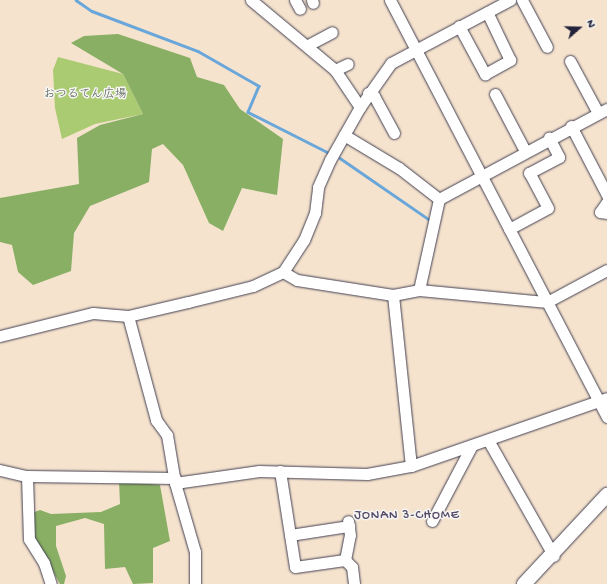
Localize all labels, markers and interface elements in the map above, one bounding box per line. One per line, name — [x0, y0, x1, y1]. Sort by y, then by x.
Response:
north arrow — [559, 8, 599, 48]
text: N — [583, 18, 597, 29]
park label: おつるてん広場 — [43, 89, 127, 103]
district label: JONAN 3-CHOME — [354, 508, 460, 524]

